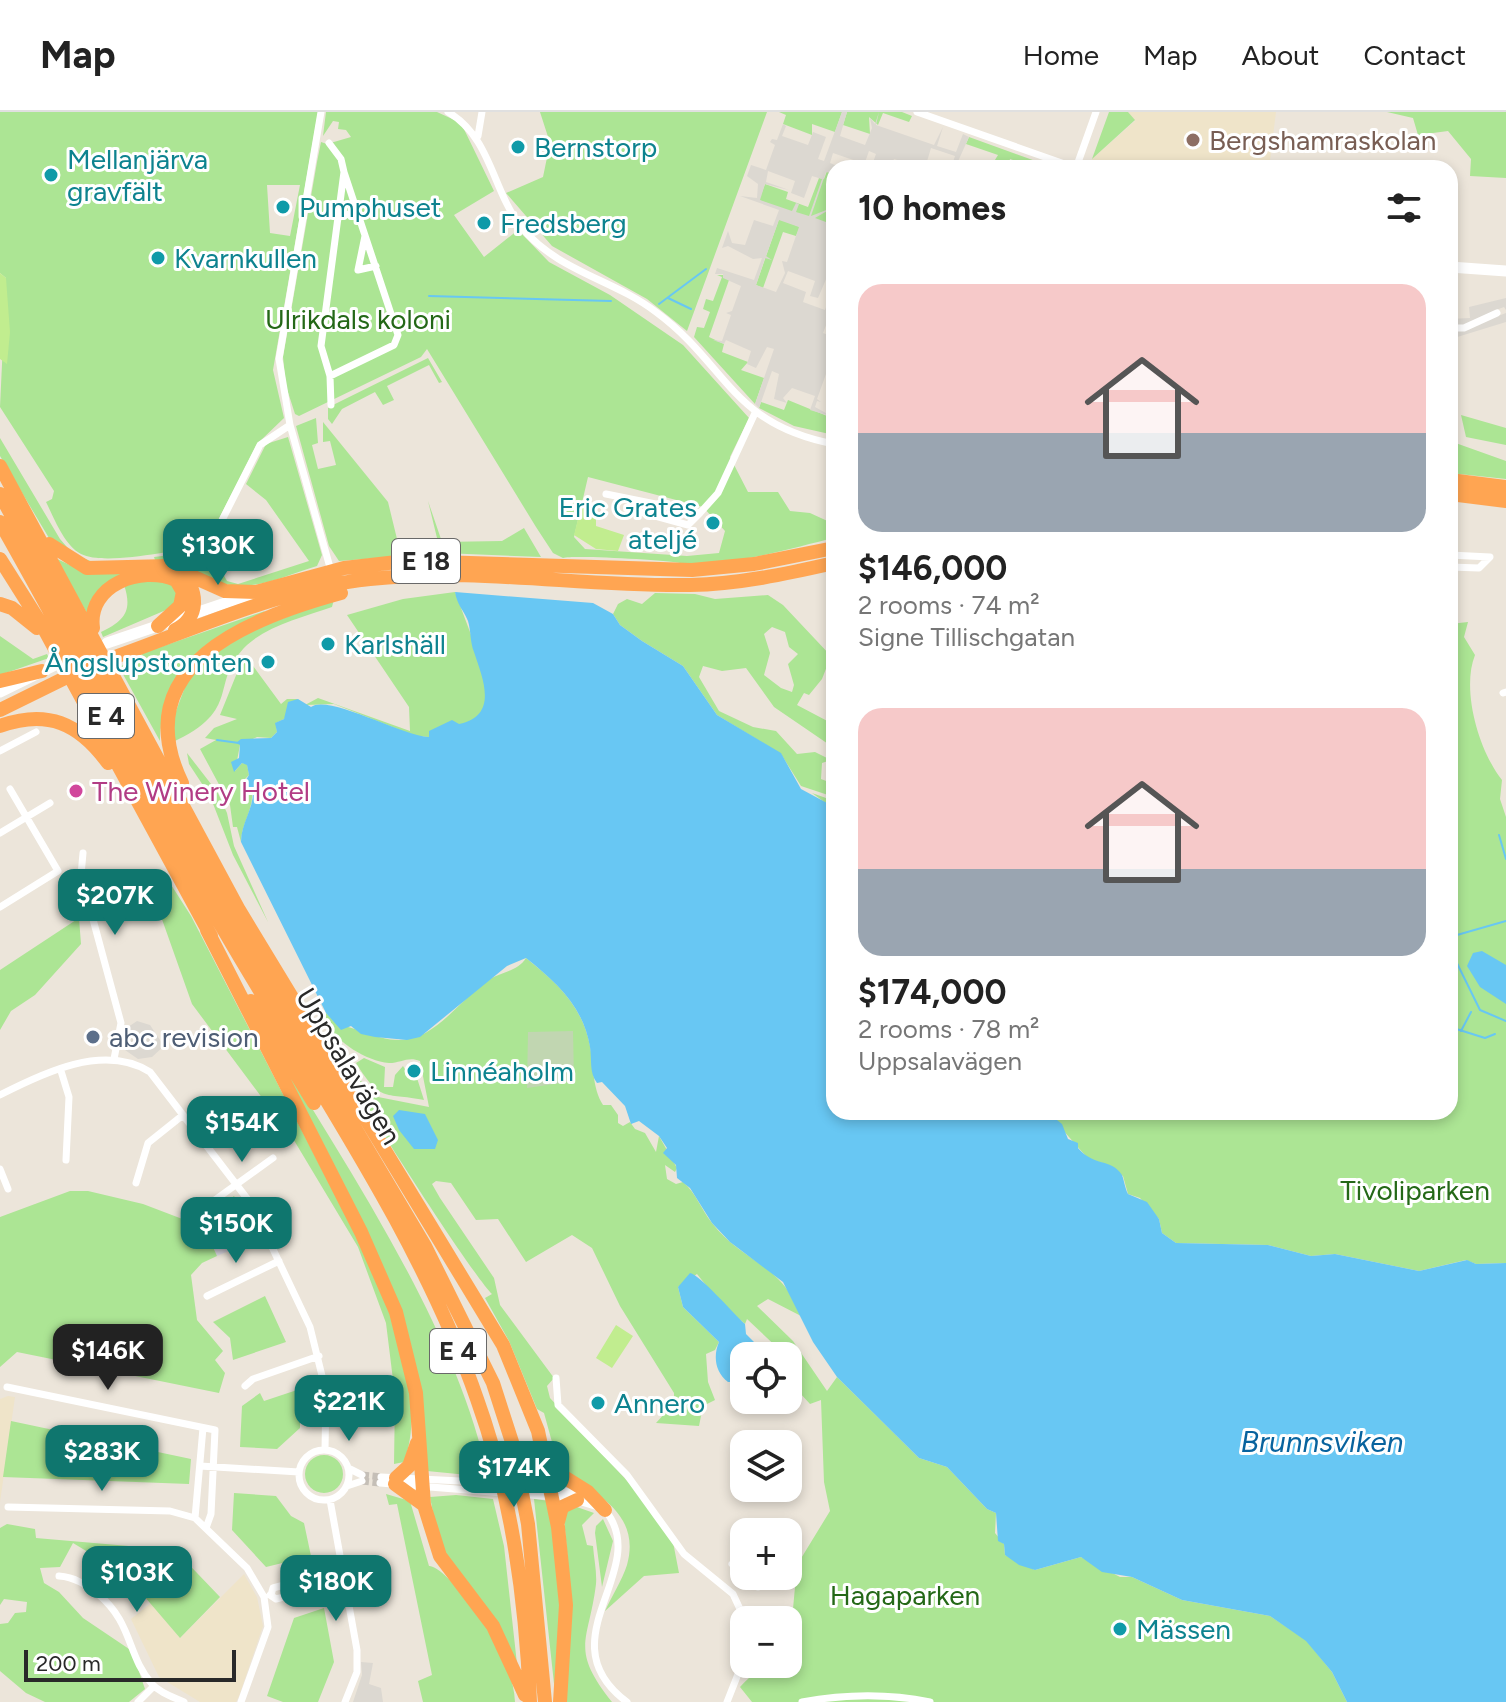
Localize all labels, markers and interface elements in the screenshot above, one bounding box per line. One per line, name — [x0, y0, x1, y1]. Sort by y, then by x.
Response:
text: Map — [40, 32, 116, 78]
text: Home — [1023, 38, 1099, 72]
text: Map — [1143, 38, 1198, 72]
text: About — [1242, 38, 1319, 72]
text: Contact — [1363, 38, 1466, 72]
place label: Bergshamraskolan — [1209, 123, 1436, 157]
place label: Bernstorp — [534, 130, 657, 164]
marker: Bergshamraskolan — [1184, 131, 1202, 149]
marker: Bernstorp — [509, 138, 527, 156]
place label: Mellanjärva gravfält — [67, 142, 208, 208]
marker: Mellanjärva gravfält — [42, 166, 60, 184]
icon: filters — [1382, 186, 1426, 230]
text: 10 homes — [858, 188, 1006, 229]
place label: Pumphuset — [299, 190, 441, 224]
marker: Pumphuset — [274, 198, 292, 216]
place label: Fredsberg — [500, 206, 627, 240]
marker: Fredsberg — [475, 214, 493, 232]
place label: Kvarnkullen — [174, 241, 317, 275]
marker: Kvarnkullen — [149, 249, 167, 267]
park label: Ulrikdals koloni — [265, 302, 451, 336]
icon: home — [1070, 336, 1214, 480]
place label: Eric Grates ateljé — [559, 490, 697, 556]
marker: Eric Grates ateljé — [704, 514, 722, 532]
pin: $130K — [162, 519, 274, 587]
text: $130K — [181, 529, 255, 561]
road number: E 18 — [392, 539, 460, 583]
text: $146,000 — [858, 548, 1007, 589]
text: 2 rooms · 74 m² — [858, 589, 1040, 621]
text: Signe Tillischgatan — [858, 621, 1075, 653]
place label: Karlshäll — [344, 627, 446, 661]
marker: Karlshäll — [319, 635, 337, 653]
place label: Ångslupstomten — [45, 645, 252, 679]
marker: Ångslupstomten — [259, 653, 277, 671]
road number: E 4 — [78, 694, 134, 738]
icon: home — [1070, 760, 1214, 904]
place label: The Winery Hotel — [92, 774, 310, 808]
marker: The Winery Hotel — [67, 782, 85, 800]
pin: $207K — [59, 869, 171, 937]
text: $207K — [76, 879, 154, 911]
text: $174,000 — [858, 972, 1006, 1013]
street label: Uppsalavägen — [289, 982, 409, 1150]
text: 2 rooms · 78 m² — [858, 1013, 1039, 1045]
place label: abc revision — [109, 1020, 259, 1054]
marker: abc revision — [84, 1028, 102, 1046]
text: Uppsalavägen — [858, 1045, 1022, 1077]
place label: Linnéaholm — [430, 1054, 574, 1088]
marker: Linnéaholm — [405, 1062, 423, 1080]
pin: $154K — [186, 1096, 298, 1164]
text: $154K — [205, 1106, 279, 1138]
park label: Tivoliparken — [1340, 1173, 1490, 1207]
pin: $150K — [180, 1197, 292, 1265]
text: $150K — [199, 1207, 273, 1239]
pin: $146K — [52, 1324, 164, 1392]
road number: E 4 — [430, 1329, 486, 1373]
text: $146K — [71, 1334, 145, 1366]
map controls — [730, 1342, 802, 1678]
button: locate — [730, 1342, 802, 1414]
pin: $221K — [293, 1375, 405, 1443]
text: $221K — [313, 1385, 385, 1417]
place label: Annero — [614, 1386, 705, 1420]
marker: Annero — [589, 1394, 607, 1412]
water label: Brunnsviken — [1241, 1423, 1403, 1460]
pin: $283K — [46, 1425, 158, 1493]
button: layers — [730, 1430, 802, 1502]
text: $283K — [63, 1435, 141, 1467]
pin: $174K — [458, 1441, 570, 1509]
text: $174K — [477, 1451, 551, 1483]
button: + — [730, 1518, 802, 1590]
pin: $103K — [81, 1546, 193, 1614]
pin: $180K — [280, 1555, 392, 1623]
text: $103K — [100, 1556, 174, 1588]
text: $180K — [298, 1565, 374, 1597]
park label: Hagaparken — [830, 1578, 980, 1612]
button: − — [730, 1606, 802, 1678]
place label: Mässen — [1136, 1612, 1231, 1646]
marker: Mässen — [1111, 1620, 1129, 1638]
scale bar — [24, 1646, 236, 1682]
text: 200 m — [36, 1650, 101, 1677]

